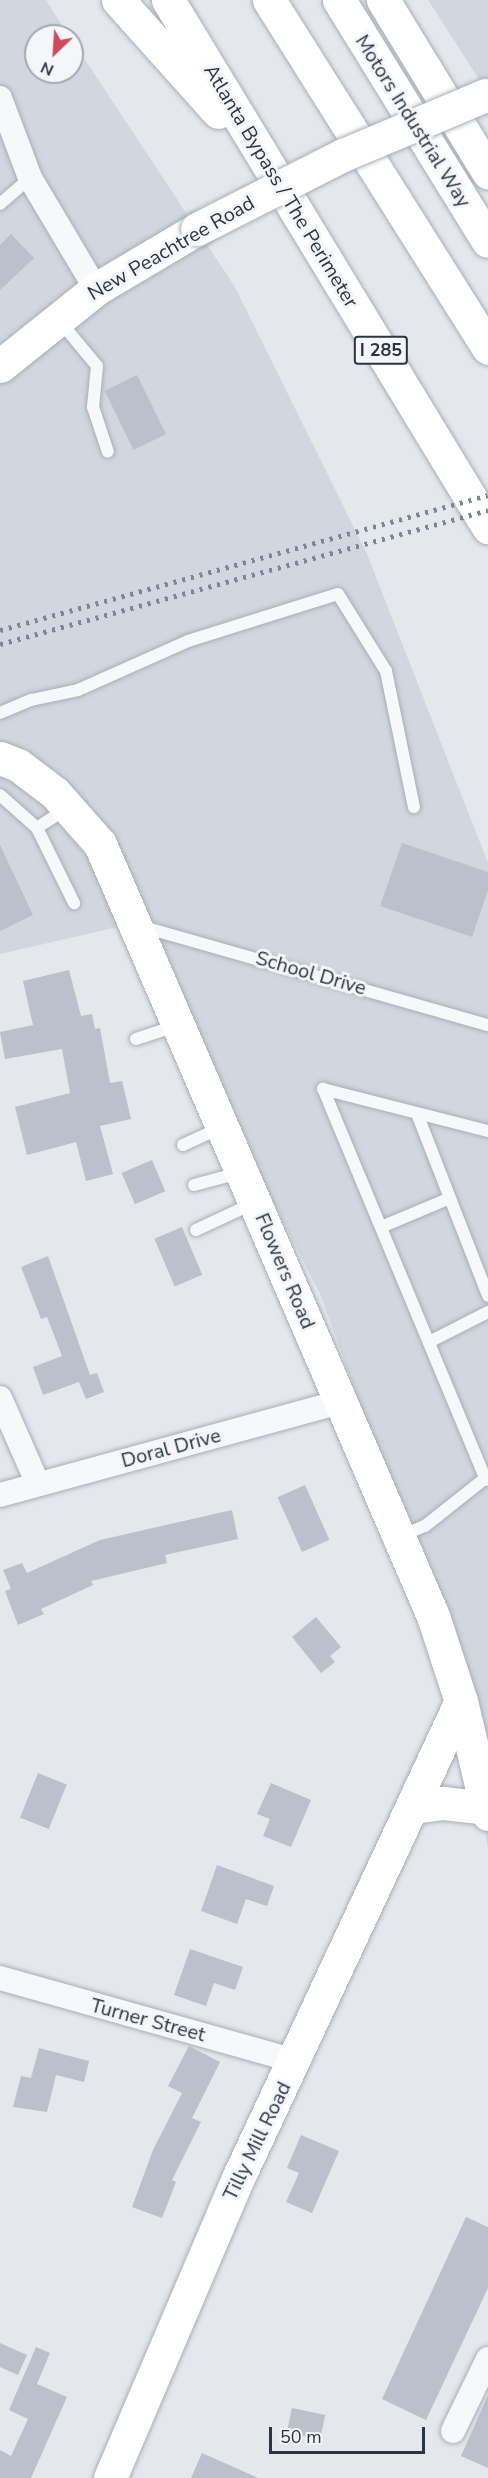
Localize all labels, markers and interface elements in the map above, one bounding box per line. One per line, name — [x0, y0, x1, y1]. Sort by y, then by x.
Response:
north arrow — [24, 24, 84, 84]
street label: Motors Industrial Way — [350, 30, 476, 212]
text: N — [37, 56, 57, 81]
street label: Atlanta Bypass / The Perimeter — [199, 60, 363, 312]
street label: New Peachtree Road — [83, 191, 259, 305]
road number: I 285 — [352, 335, 410, 365]
street label: School Drive — [253, 946, 369, 1000]
street label: Flowers Road — [250, 1210, 320, 1332]
street label: Doral Drive — [119, 1423, 223, 1473]
street label: Turner Street — [88, 1993, 208, 2047]
street label: Tilly Mill Road — [218, 2078, 296, 2204]
scale bar — [272, 2415, 428, 2453]
text: 50 m — [280, 2425, 322, 2449]

